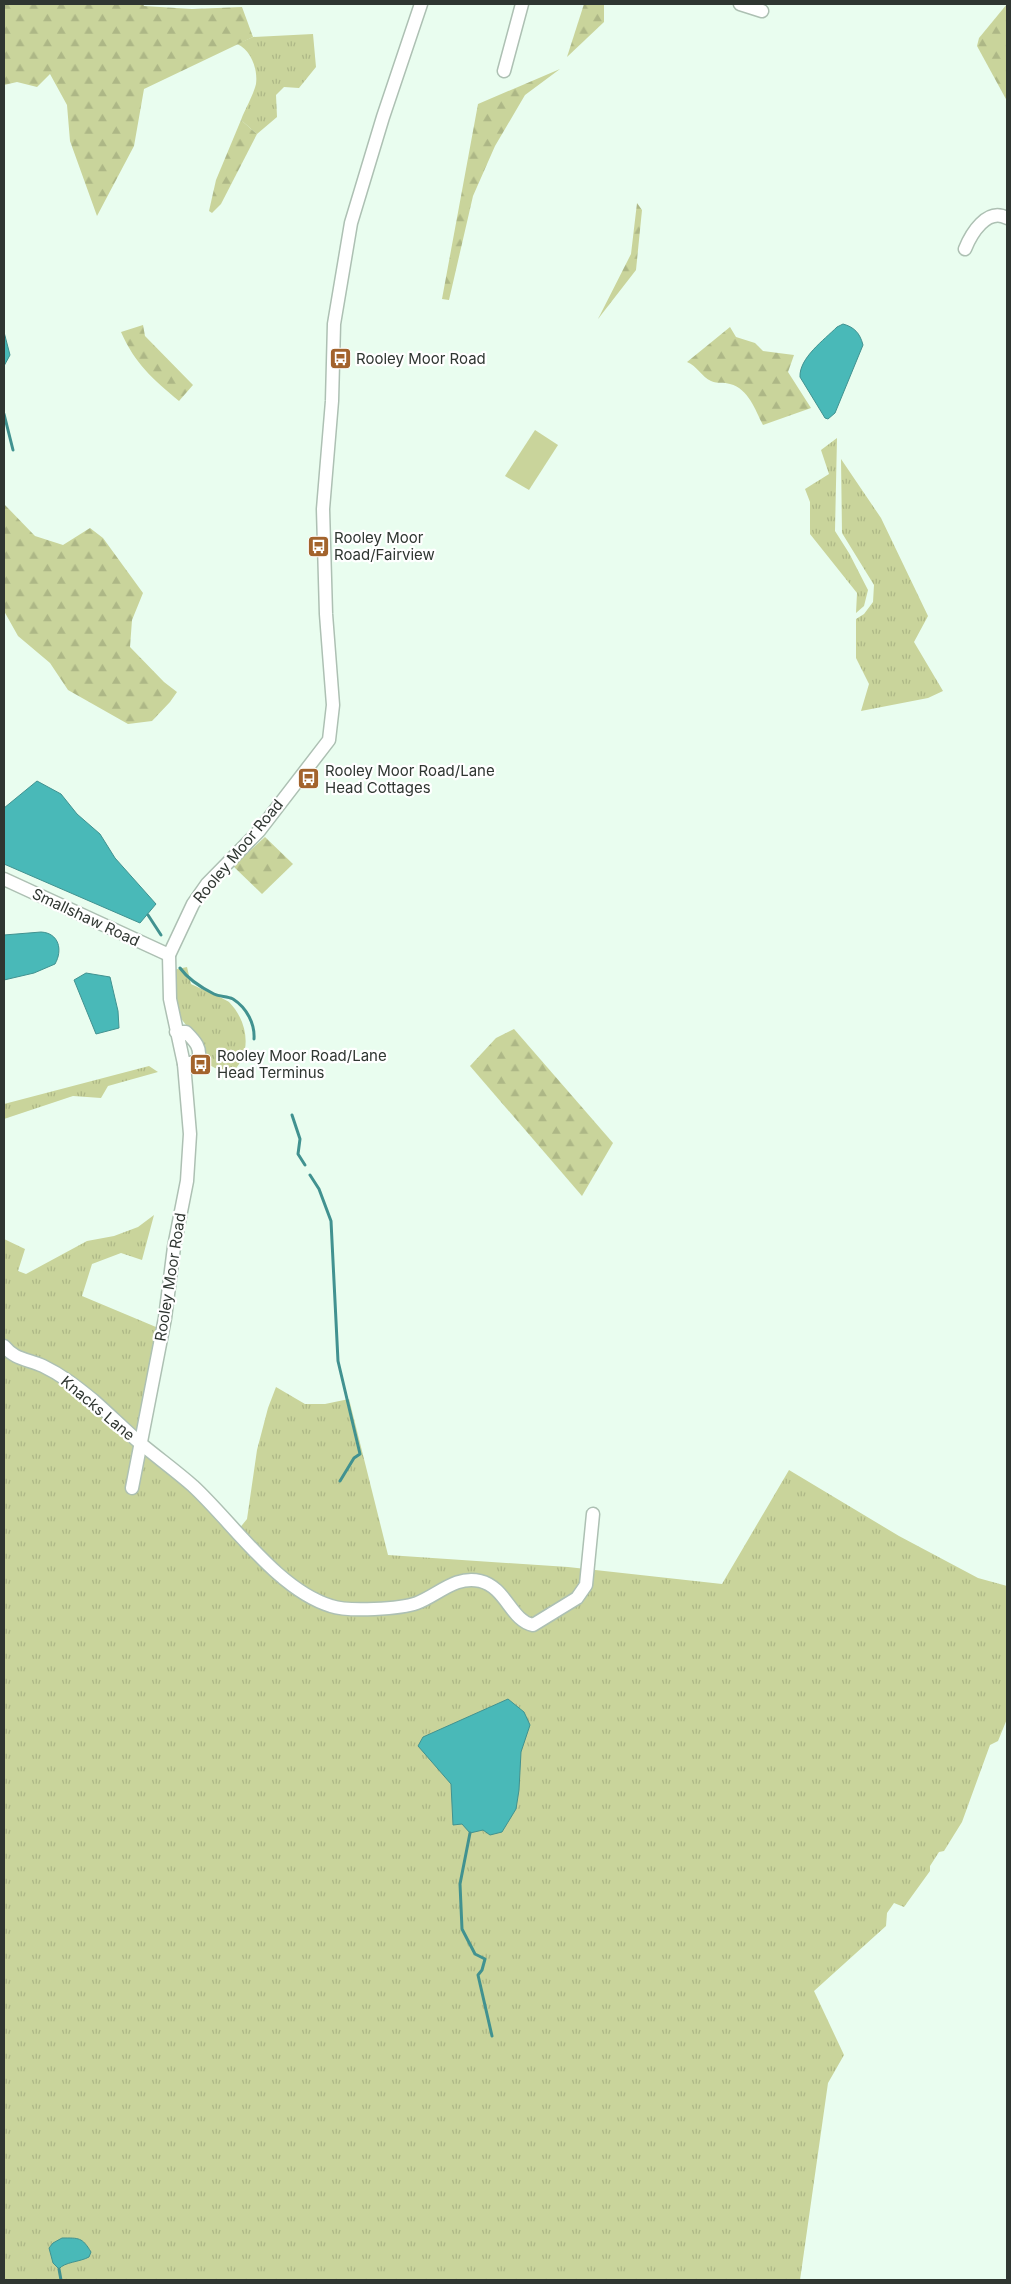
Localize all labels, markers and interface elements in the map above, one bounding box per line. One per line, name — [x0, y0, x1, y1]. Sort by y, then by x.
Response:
bus stop icon: Rooley Moor Road — [328, 346, 352, 370]
place label: Rooley Moor Road — [356, 349, 486, 368]
place label: Rooley Moor Road/Fairview — [334, 528, 435, 564]
bus stop icon: Rooley Moor Road/Fairview — [306, 534, 330, 558]
place label: Rooley Moor Road/Lane Head Cottages — [325, 761, 495, 797]
bus stop icon: Rooley Moor Road/Lane Head Cottages — [297, 767, 321, 791]
street label: Rooley Moor Road — [189, 795, 287, 907]
street label: Smallshaw Road — [29, 884, 143, 950]
place label: Rooley Moor Road/Lane Head Terminus — [217, 1046, 387, 1082]
bus stop icon: Rooley Moor Road/Lane Head Terminus — [189, 1052, 213, 1076]
street label: Rooley Moor Road — [150, 1211, 190, 1343]
street label: Knacks Lane — [57, 1372, 139, 1444]

